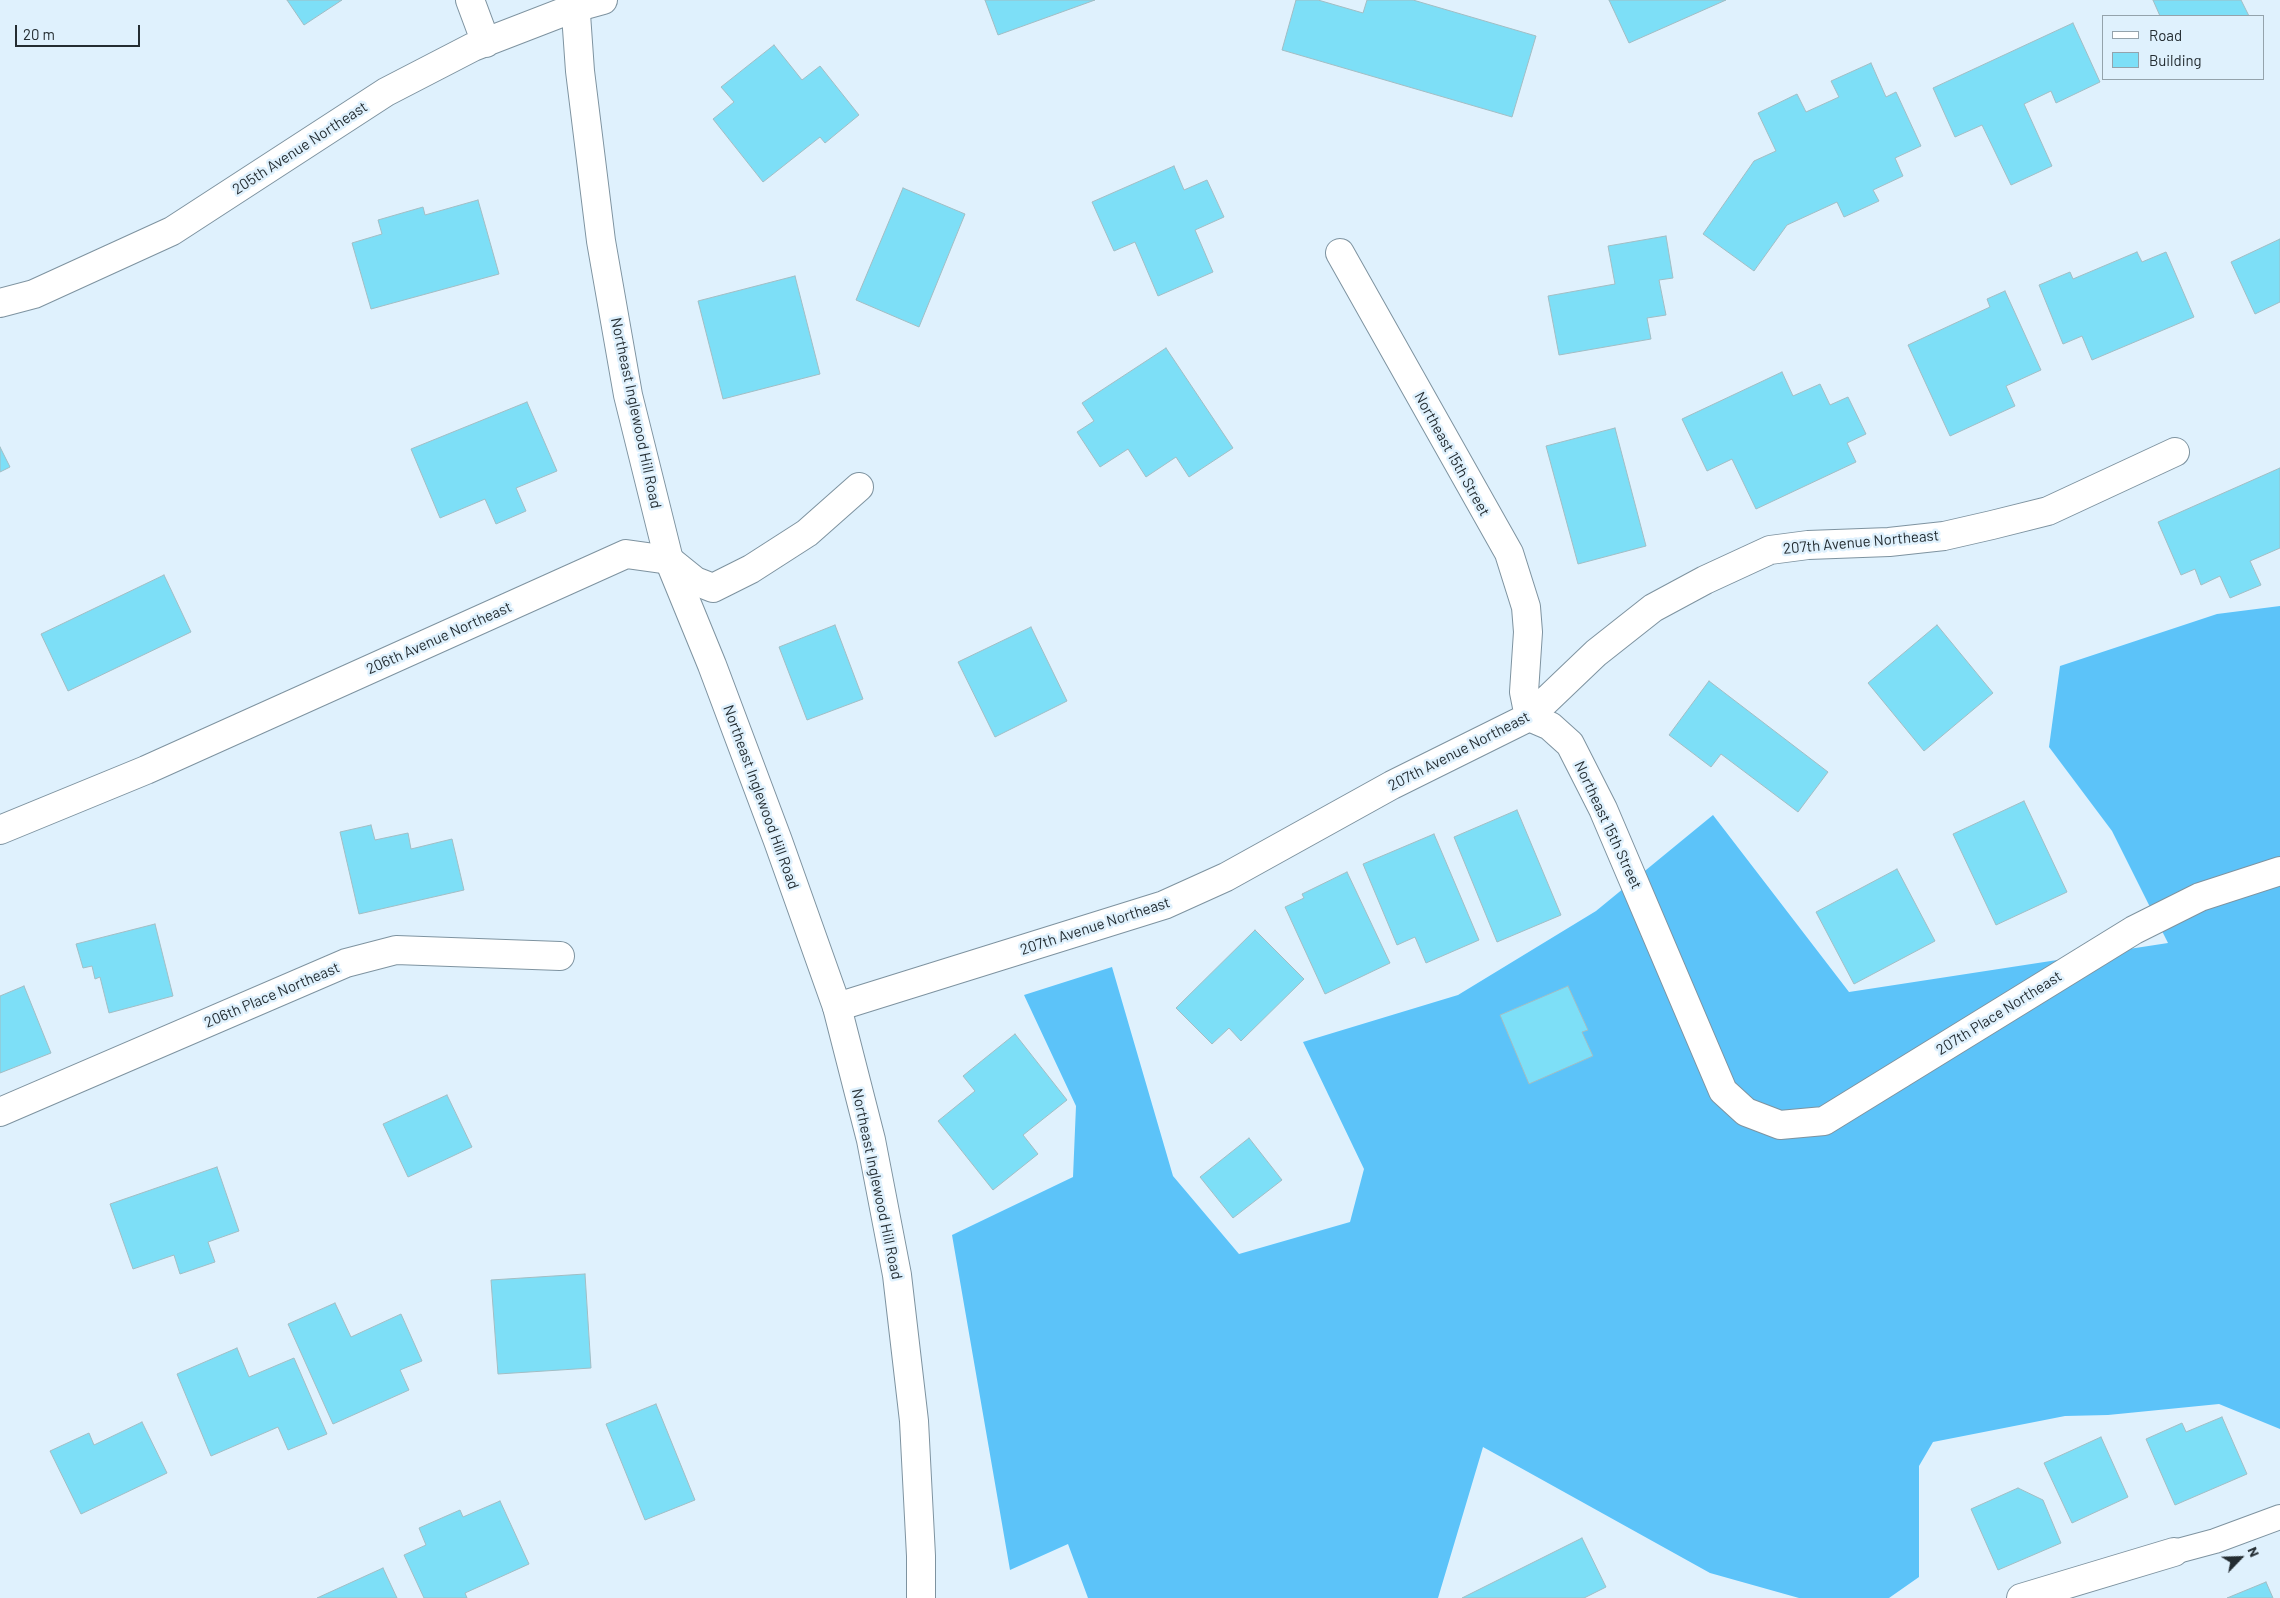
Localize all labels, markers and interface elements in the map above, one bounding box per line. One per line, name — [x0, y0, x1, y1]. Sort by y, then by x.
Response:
scale bar — [18, 15, 142, 47]
legend — [2102, 15, 2265, 80]
text: 20 m — [23, 25, 55, 43]
text: Road — [2149, 26, 2182, 44]
text: Building — [2149, 51, 2202, 69]
street label: 205th Avenue Northeast — [229, 98, 371, 198]
street label: Northeast Inglewood Hill Road — [607, 316, 665, 510]
street label: Northeast 15th Street — [1410, 389, 1494, 519]
street label: 207th Avenue Northeast — [1782, 526, 1940, 558]
street label: 206th Avenue Northeast — [364, 598, 514, 678]
street label: Northeast Inglewood Hill Road — [719, 702, 803, 892]
street label: 207th Avenue Northeast — [1385, 707, 1533, 795]
street label: Northeast 15th Street — [1570, 758, 1646, 892]
street label: 207th Avenue Northeast — [1018, 893, 1172, 959]
street label: 206th Place Northeast — [202, 958, 342, 1032]
street label: 207th Place Northeast — [1933, 967, 2065, 1059]
street label: Northeast Inglewood Hill Road — [848, 1087, 906, 1281]
north arrow — [2215, 1533, 2265, 1583]
text: N — [2245, 1544, 2264, 1559]

